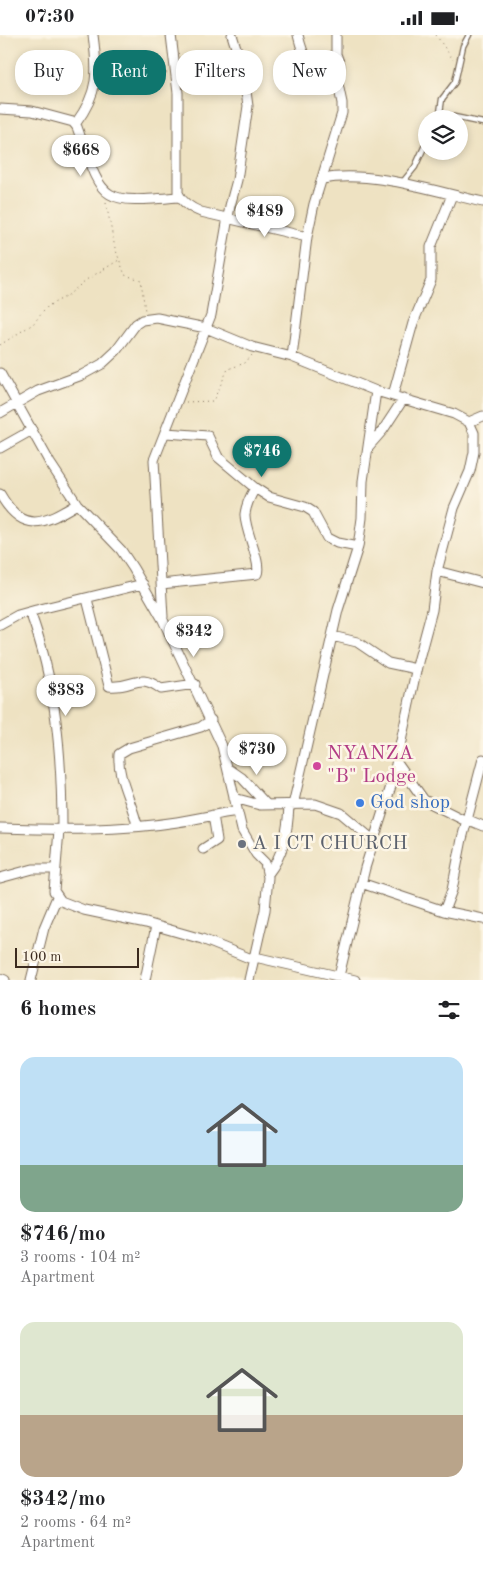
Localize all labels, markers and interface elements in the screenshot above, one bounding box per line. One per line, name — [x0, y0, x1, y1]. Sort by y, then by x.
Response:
text: 07:30 — [25, 8, 74, 27]
chip: Buy — [15, 50, 83, 95]
chip: Rent — [93, 50, 166, 95]
chip: Filters — [176, 50, 263, 95]
chip: New — [273, 50, 346, 95]
map controls — [418, 110, 468, 160]
button: layers — [418, 110, 468, 160]
pin: $668 — [51, 135, 111, 177]
text: $668 — [62, 143, 100, 159]
pin: $489 — [235, 195, 295, 238]
text: $489 — [246, 204, 284, 220]
pin: $746 — [232, 435, 292, 478]
text: $746 — [243, 444, 281, 460]
pin: $342 — [164, 615, 224, 658]
text: $342 — [175, 624, 213, 640]
pin: $383 — [36, 675, 96, 717]
text: $383 — [47, 683, 85, 699]
pin: $730 — [227, 733, 287, 776]
text: $730 — [238, 742, 276, 758]
place label: NYANZA "B" Lodge — [327, 744, 416, 787]
marker: NYANZA "B" Lodge — [311, 760, 323, 772]
place label: God shop — [370, 793, 450, 813]
marker: God shop — [354, 797, 366, 809]
place label: A I CT CHURCH — [252, 834, 408, 854]
marker: A I CT CHURCH — [236, 838, 248, 850]
scale bar — [15, 945, 139, 968]
text: 100 m — [22, 950, 61, 964]
icon: filters — [435, 996, 463, 1024]
text: 6 homes — [20, 999, 96, 1020]
icon: home — [197, 1090, 287, 1180]
text: $746/mo — [20, 1224, 106, 1245]
text: 3 rooms · 104 m² — [20, 1250, 140, 1266]
text: Apartment — [20, 1270, 95, 1286]
icon: home — [197, 1355, 287, 1445]
text: $342/mo — [20, 1489, 106, 1510]
text: 2 rooms · 64 m² — [20, 1515, 131, 1531]
text: Apartment — [20, 1535, 95, 1551]

